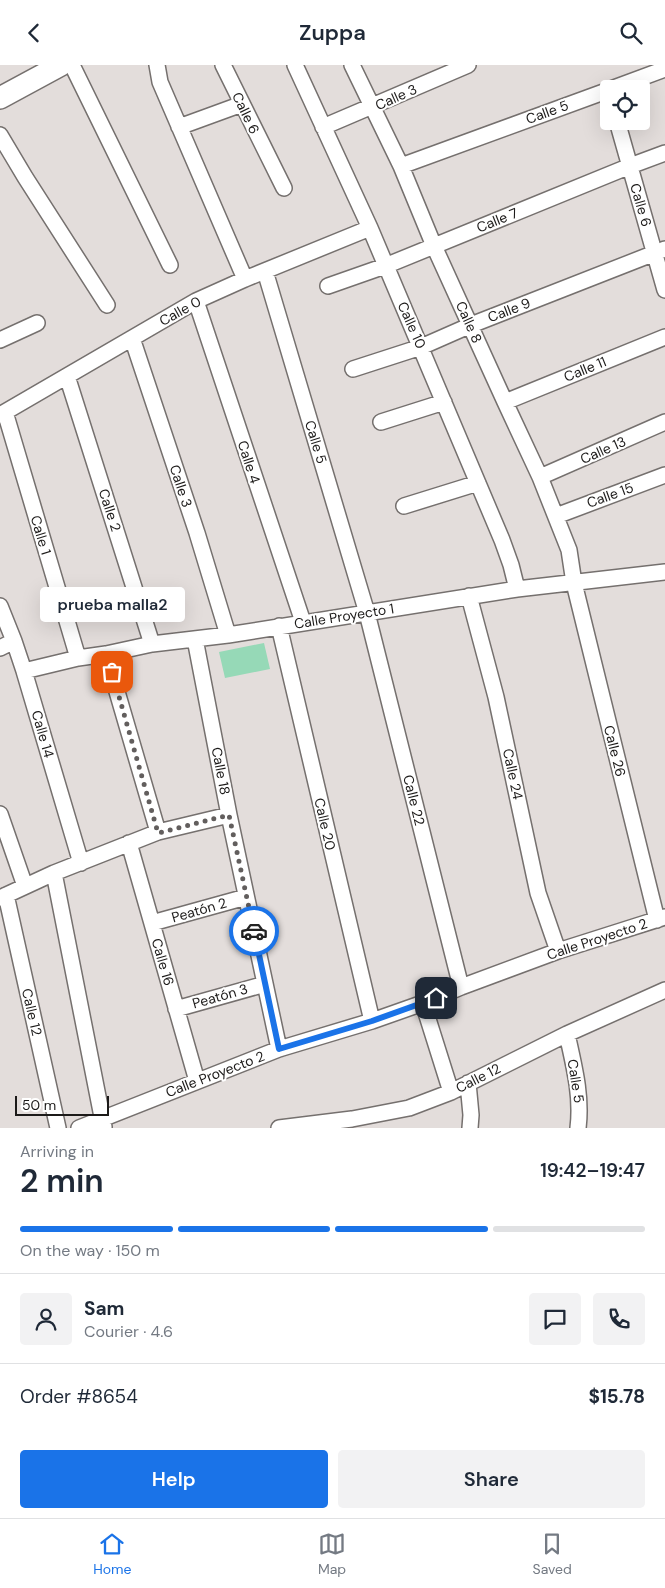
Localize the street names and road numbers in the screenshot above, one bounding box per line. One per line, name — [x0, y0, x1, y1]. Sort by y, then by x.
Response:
street label: Calle 3 — [372, 80, 420, 114]
street label: Calle 6 — [228, 89, 264, 137]
street label: Calle 5 — [523, 96, 571, 128]
street label: Calle 6 — [626, 181, 656, 229]
street label: Calle 7 — [474, 204, 520, 236]
street label: Calle 0 — [156, 292, 204, 330]
street label: Calle 9 — [485, 294, 533, 326]
street label: Calle 8 — [452, 298, 486, 346]
street label: Calle 10 — [394, 299, 430, 351]
street label: Calle 11 — [561, 352, 609, 386]
street label: Calle 5 — [301, 418, 331, 466]
street label: Calle 13 — [577, 432, 629, 468]
street label: Calle 4 — [234, 438, 265, 486]
street label: Calle 3 — [166, 462, 196, 510]
street label: Calle 15 — [584, 478, 636, 512]
street label: Calle 2 — [95, 486, 125, 534]
street label: Calle 1 — [27, 513, 55, 557]
street label: Calle Proyecto 1 — [293, 599, 395, 633]
street label: Calle 14 — [28, 708, 58, 760]
street label: Calle 26 — [600, 723, 630, 779]
street label: Calle 18 — [208, 745, 234, 797]
street label: Calle 24 — [499, 747, 527, 802]
street label: Calle 22 — [399, 773, 429, 827]
street label: Calle 20 — [310, 796, 340, 852]
street label: Peatón 2 — [169, 894, 229, 926]
street label: Calle Proyecto 2 — [544, 914, 650, 964]
street label: Calle 16 — [148, 936, 178, 988]
street label: Peatón 3 — [190, 980, 250, 1012]
street label: Calle 12 — [18, 987, 46, 1037]
street label: Calle Proyecto 2 — [163, 1047, 267, 1101]
street label: Calle 5 — [564, 1058, 588, 1104]
street label: Calle 12 — [453, 1059, 503, 1097]

